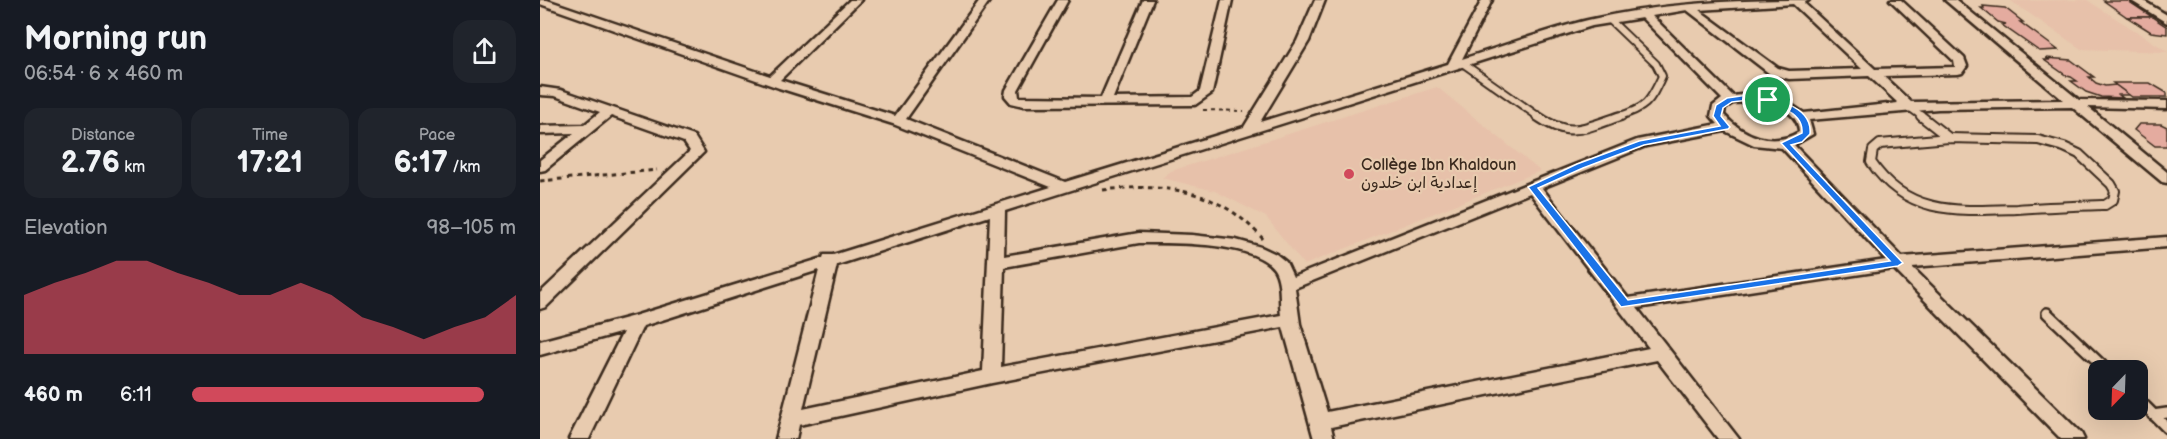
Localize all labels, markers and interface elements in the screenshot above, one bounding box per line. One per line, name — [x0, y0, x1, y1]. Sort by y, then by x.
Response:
text: Morning run — [24, 19, 207, 59]
button: share — [453, 20, 516, 83]
text: 06:54 · 6 × 460 m — [24, 62, 183, 86]
pin — [1742, 74, 1793, 125]
icon: arrive — [1751, 83, 1784, 116]
text: Distance — [71, 126, 135, 145]
text: Time — [252, 126, 288, 145]
text: Pace — [419, 126, 455, 145]
text: 2.76 — [61, 145, 120, 181]
text: 17:21 — [237, 145, 303, 181]
text: 6:17 — [393, 145, 448, 181]
place label: Collège Ibn Khaldoun إعدادية ابن خلدون — [1361, 156, 1516, 193]
text: km — [120, 158, 145, 177]
text: /km — [448, 158, 481, 177]
marker: Collège Ibn Khaldoun إعدادية ابن خلدون — [1342, 167, 1356, 181]
text: Elevation — [24, 216, 107, 240]
text: 98–105 m — [427, 216, 516, 240]
north arrow — [2088, 360, 2148, 420]
map controls — [2088, 360, 2148, 420]
text: 460 m — [24, 383, 83, 407]
text: 6:11 — [120, 383, 152, 407]

